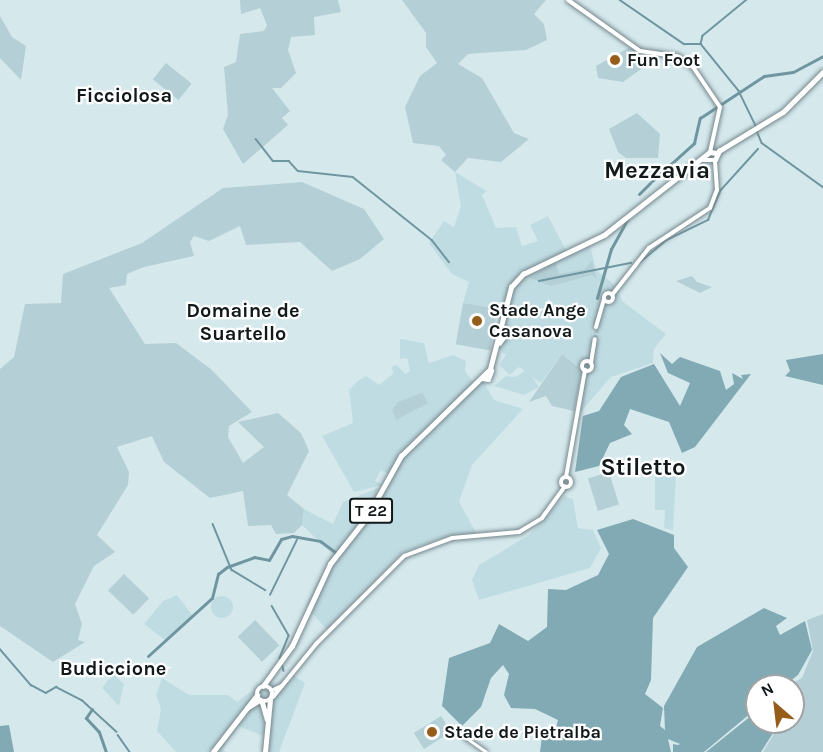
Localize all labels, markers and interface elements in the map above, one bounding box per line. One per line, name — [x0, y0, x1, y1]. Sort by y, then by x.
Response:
place label: Fun Foot — [627, 49, 700, 71]
marker: Fun Foot — [608, 53, 622, 67]
district label: Ficciolosa — [76, 83, 172, 107]
district label: Mezzavia — [604, 157, 710, 185]
district label: Domaine de Suartello — [186, 299, 300, 346]
place label: Stade Ange Casanova — [489, 300, 586, 342]
marker: Stade Ange Casanova — [470, 314, 484, 328]
district label: Stiletto — [600, 454, 686, 482]
road number: T 22 — [348, 498, 394, 524]
district label: Budiccione — [60, 656, 166, 680]
north arrow — [745, 674, 805, 734]
text: N — [758, 678, 777, 701]
place label: Stade de Pietralba — [444, 721, 601, 743]
marker: Stade de Pietralba — [425, 725, 439, 739]

